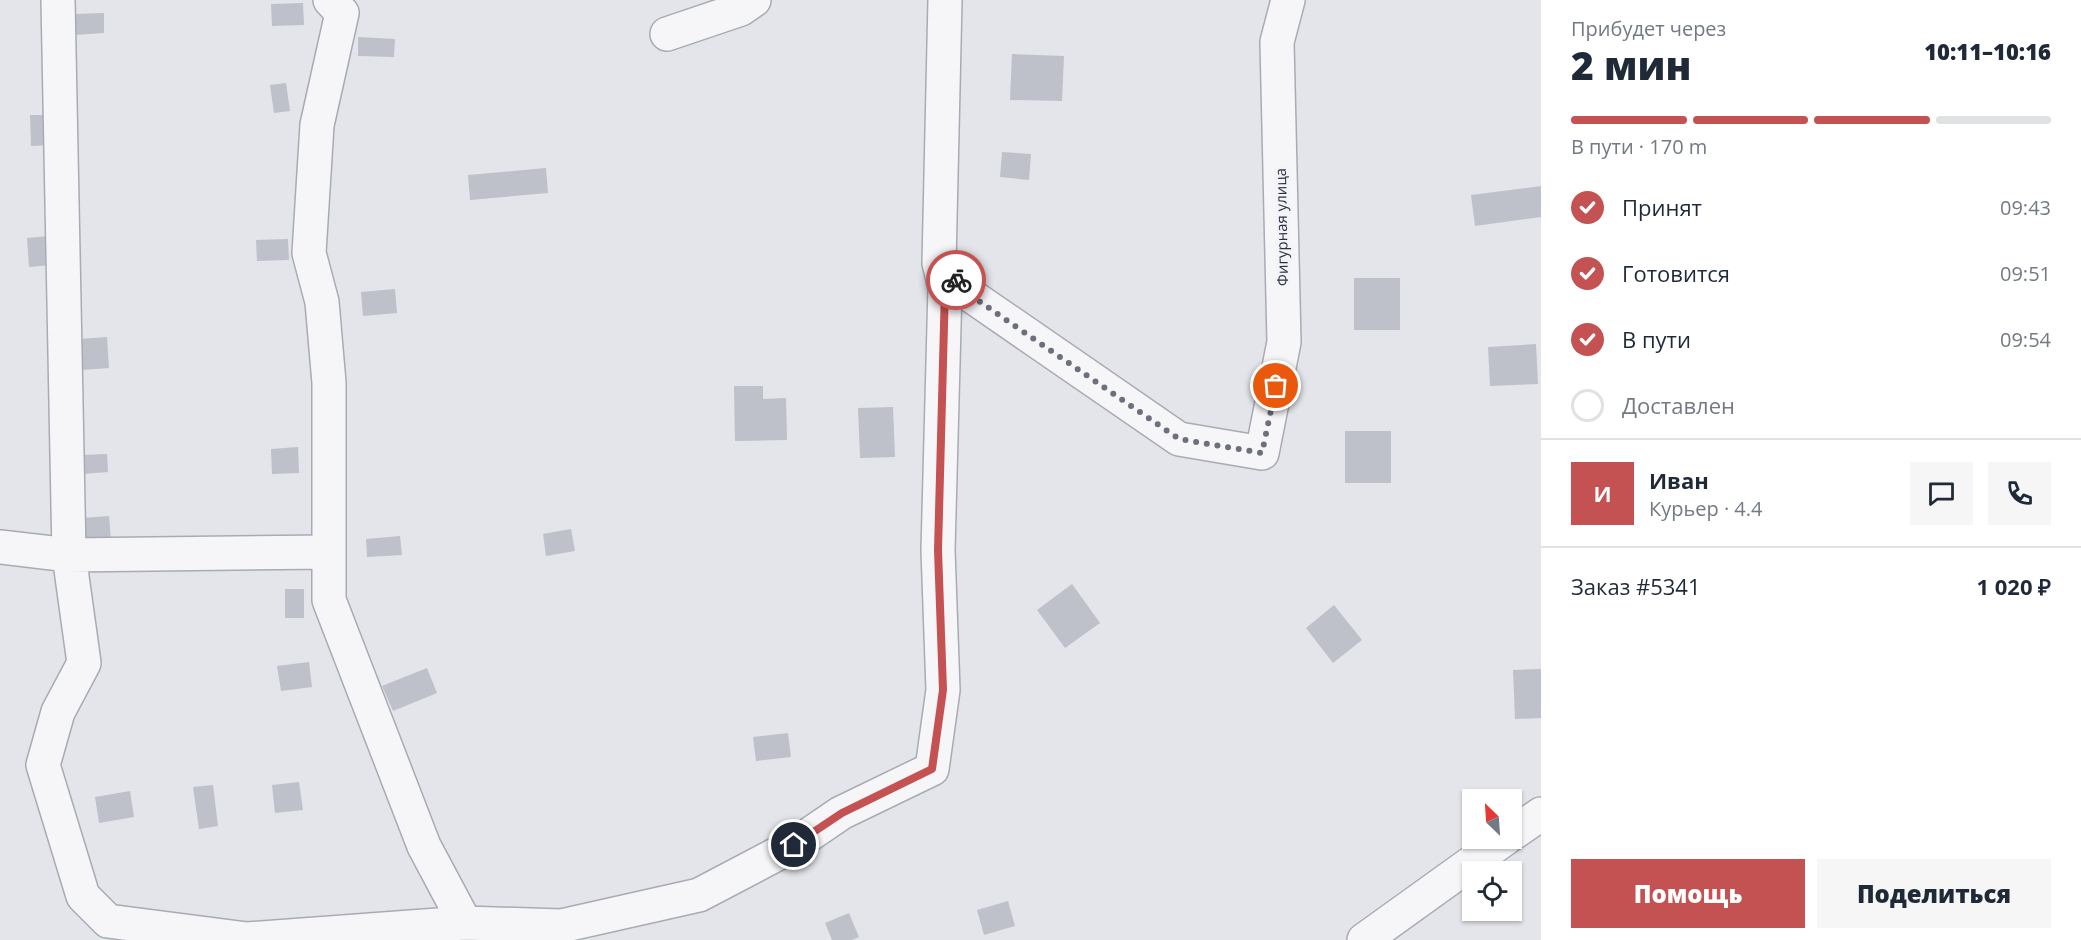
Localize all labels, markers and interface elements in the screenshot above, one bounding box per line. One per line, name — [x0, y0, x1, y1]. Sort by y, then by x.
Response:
text: Прибудет через — [1571, 15, 1726, 42]
text: 10:11–10:16 — [1924, 36, 2051, 66]
text: 2 мин — [1571, 38, 1691, 91]
text: В пути · 170 m — [1571, 133, 1707, 160]
street label: Фигурная улица — [1270, 168, 1292, 286]
icon: check — [1571, 191, 1604, 224]
text: Принят — [1622, 192, 1702, 222]
text: 09:43 — [2000, 194, 2051, 221]
courier — [926, 250, 986, 310]
icon: check — [1571, 257, 1604, 290]
text: Готовится — [1622, 258, 1730, 288]
text: 09:51 — [2000, 260, 2051, 287]
icon: bike — [940, 264, 973, 297]
icon: check — [1571, 323, 1604, 356]
text: В пути — [1622, 324, 1691, 354]
text: 09:54 — [2000, 326, 2051, 353]
pin — [1250, 360, 1301, 411]
icon: bag — [1259, 369, 1292, 402]
text: Доставлен — [1622, 390, 1735, 420]
button: chat — [1910, 462, 1973, 525]
button: phone — [1988, 462, 2051, 525]
text: Иван — [1649, 465, 1709, 495]
text: И — [1593, 478, 1612, 508]
text: Курьер · 4.4 — [1649, 495, 1763, 522]
text: Заказ #5341 — [1571, 571, 1701, 601]
text: 1 020 ₽ — [1976, 571, 2051, 601]
north arrow — [1462, 789, 1522, 849]
map controls — [1462, 789, 1522, 921]
pin — [768, 819, 819, 870]
icon: home — [777, 828, 810, 861]
button: Помощь — [1571, 859, 1805, 928]
button: Поделиться — [1817, 859, 2051, 928]
button: locate — [1462, 861, 1522, 921]

